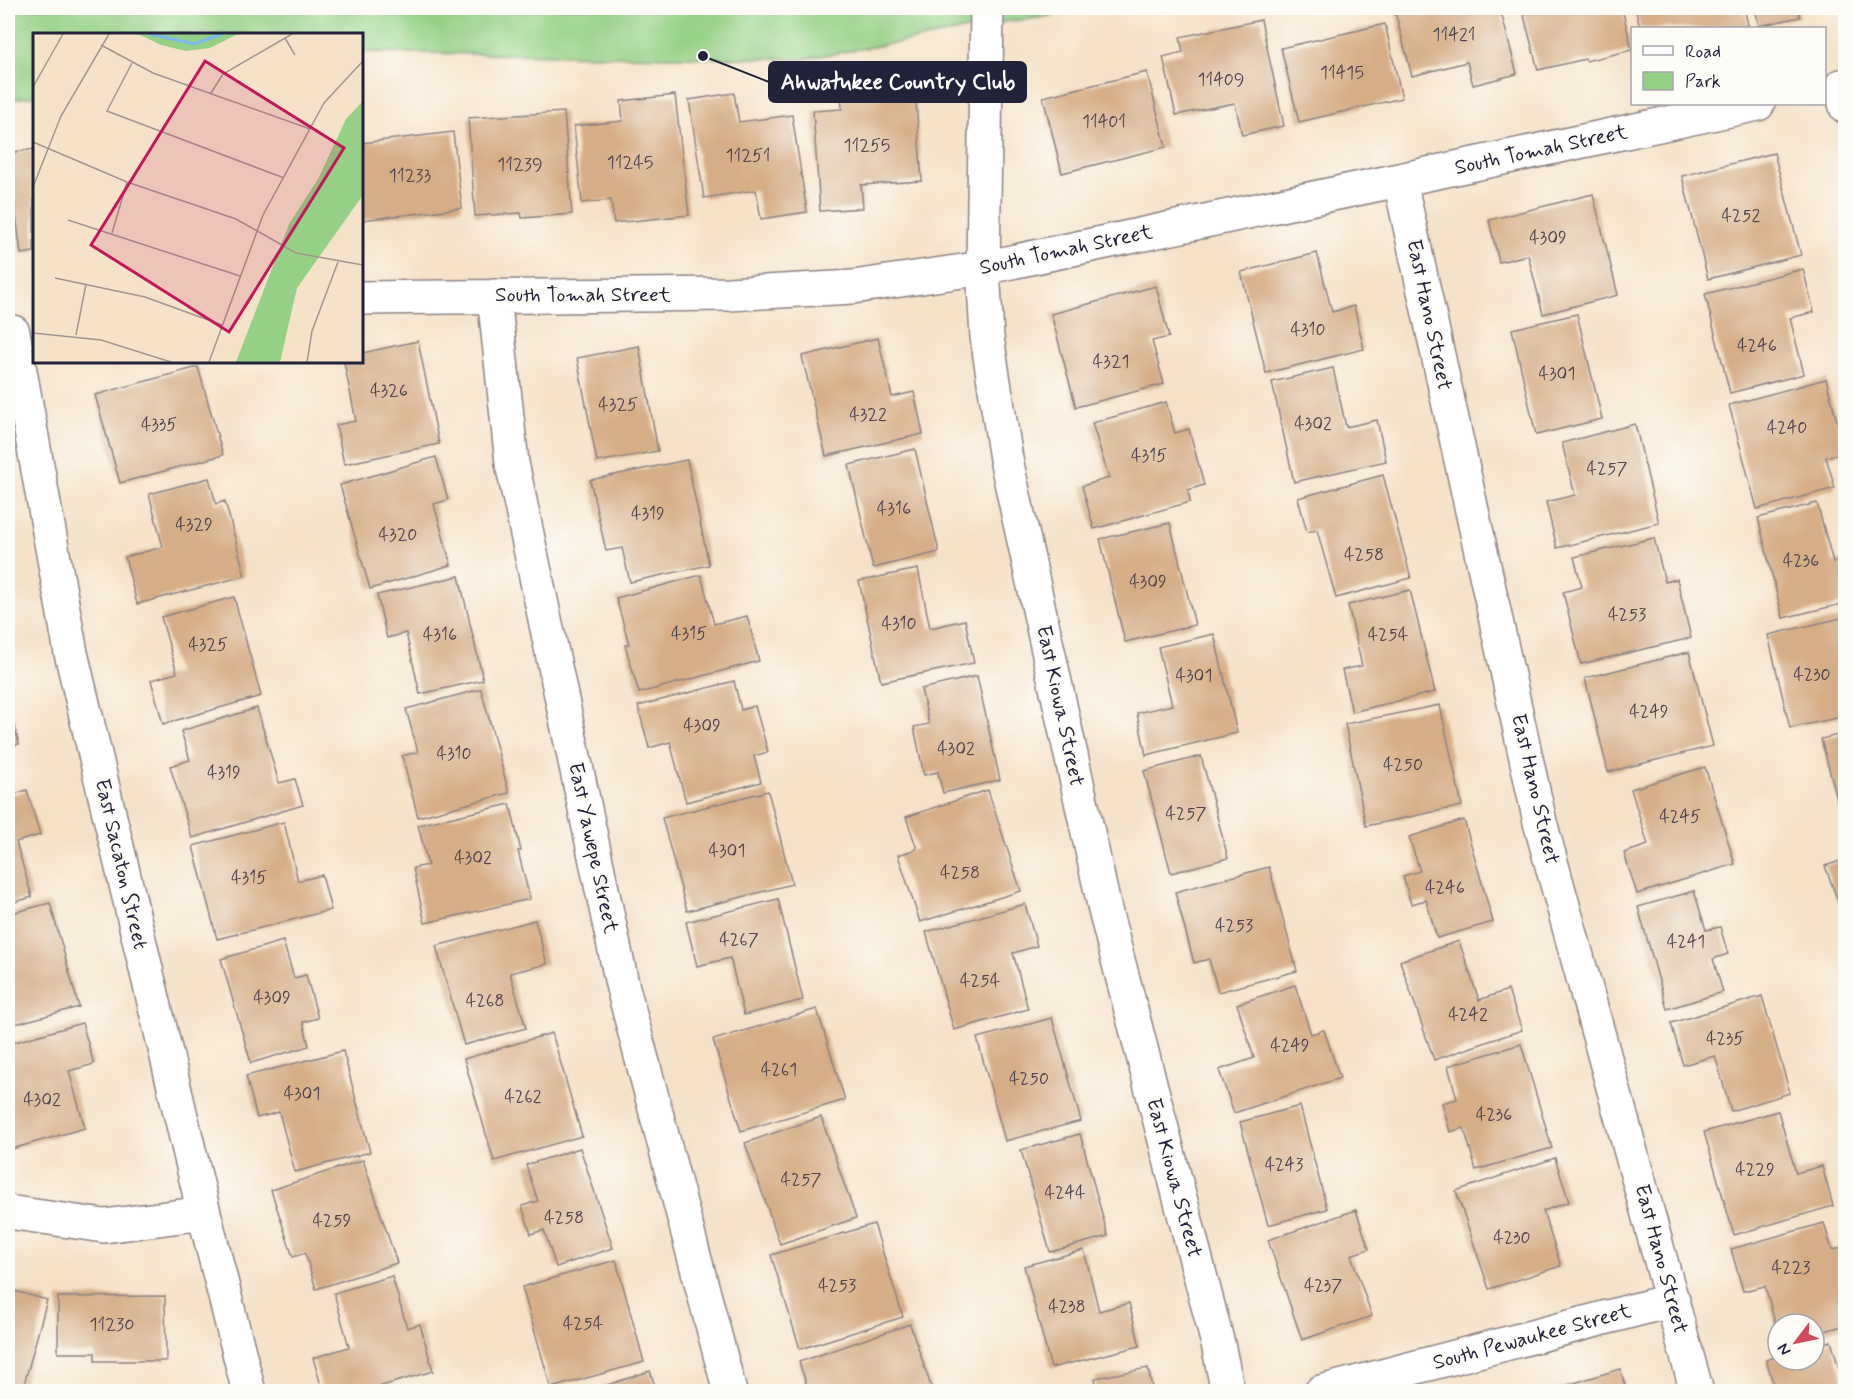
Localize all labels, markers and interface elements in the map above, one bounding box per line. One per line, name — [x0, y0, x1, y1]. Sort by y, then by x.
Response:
house number: 11421 — [1433, 23, 1475, 47]
legend — [1631, 27, 1826, 105]
inset map — [33, 33, 363, 363]
text: Road — [1685, 40, 1721, 64]
house number: 11415 — [1320, 61, 1364, 85]
callout: Ahwatukee Country Club — [769, 62, 1026, 102]
house number: 11409 — [1197, 68, 1245, 92]
text: Ahwatukee Country Club — [781, 69, 1015, 97]
text: Park — [1685, 70, 1721, 94]
house number: 11401 — [1082, 110, 1126, 134]
street label: South Tomah Street — [1452, 118, 1631, 182]
house number: 11255 — [844, 134, 890, 158]
house number: 11251 — [725, 144, 771, 168]
house number: 11245 — [607, 151, 653, 175]
house number: 11239 — [497, 153, 543, 177]
house number: 11233 — [389, 164, 432, 188]
house number: 4252 — [1722, 204, 1761, 228]
street label: South Tomah Street — [977, 218, 1156, 282]
house number: 4309 — [1529, 226, 1567, 250]
street label: East Hano Street — [1399, 237, 1459, 393]
street label: South Tomah Street — [495, 281, 672, 309]
house number: 4310 — [1290, 318, 1326, 342]
house number: 4246 — [1737, 334, 1777, 358]
house number: 4321 — [1093, 350, 1129, 374]
house number: 4301 — [1539, 362, 1575, 386]
house number: 4326 — [370, 379, 408, 403]
house number: 4325 — [598, 393, 638, 417]
house number: 4322 — [849, 403, 887, 427]
house number: 4302 — [1294, 412, 1332, 436]
house number: 4335 — [141, 413, 177, 437]
house number: 4240 — [1767, 416, 1807, 440]
house number: 4315 — [1131, 444, 1167, 468]
house number: 4257 — [1587, 457, 1628, 481]
house number: 4316 — [877, 497, 911, 521]
house number: 4319 — [631, 502, 665, 526]
house number: 4329 — [175, 513, 213, 537]
house number: 4320 — [379, 523, 417, 547]
house number: 4258 — [1344, 543, 1384, 567]
house number: 4236 — [1783, 549, 1819, 573]
house number: 4309 — [1129, 570, 1167, 594]
house number: 4253 — [1608, 603, 1646, 627]
house number: 4310 — [881, 612, 917, 636]
house number: 4315 — [671, 622, 707, 646]
house number: 4316 — [423, 623, 457, 647]
street label: East Kiowa Street — [1029, 623, 1091, 789]
house number: 4254 — [1368, 623, 1408, 647]
house number: 4325 — [188, 633, 228, 657]
house number: 4230 — [1793, 663, 1831, 687]
house number: 4301 — [1176, 664, 1212, 688]
house number: 4249 — [1629, 700, 1669, 724]
street label: East Hano Street — [1504, 711, 1566, 867]
house number: 4309 — [683, 714, 721, 738]
house number: 4302 — [937, 737, 975, 761]
house number: 4310 — [436, 742, 472, 766]
house number: 4250 — [1383, 753, 1423, 777]
street label: East Yawepe Street — [561, 760, 625, 937]
house number: 4319 — [207, 761, 241, 785]
street label: East Sacaton Street — [88, 776, 154, 952]
house number: 4257 — [1166, 802, 1207, 826]
house number: 4245 — [1659, 805, 1701, 829]
house number: 4301 — [709, 839, 745, 863]
house number: 4302 — [454, 846, 492, 870]
house number: 4258 — [940, 861, 980, 885]
house number: 4315 — [231, 866, 267, 890]
house number: 4246 — [1425, 876, 1465, 900]
house number: 4253 — [1215, 914, 1253, 938]
house number: 4267 — [719, 928, 759, 952]
house number: 4241 — [1667, 930, 1705, 954]
house number: 4254 — [960, 969, 1000, 993]
house number: 4309 — [253, 986, 291, 1010]
house number: 4268 — [466, 989, 504, 1013]
house number: 4242 — [1448, 1003, 1488, 1027]
house number: 4235 — [1706, 1027, 1744, 1051]
house number: 4249 — [1270, 1034, 1310, 1058]
house number: 4261 — [761, 1058, 797, 1082]
house number: 4250 — [1009, 1067, 1049, 1091]
house number: 4301 — [284, 1082, 320, 1106]
house number: 4262 — [504, 1085, 542, 1109]
house number: 4302 — [23, 1088, 61, 1112]
street label: East Kiowa Street — [1139, 1095, 1209, 1261]
house number: 4236 — [1476, 1103, 1512, 1127]
house number: 4243 — [1265, 1153, 1303, 1177]
house number: 4229 — [1735, 1158, 1775, 1182]
house number: 4257 — [781, 1168, 822, 1192]
house number: 4244 — [1044, 1181, 1086, 1205]
street label: East Hano Street — [1628, 1181, 1694, 1337]
house number: 4258 — [544, 1206, 584, 1230]
house number: 4259 — [313, 1209, 352, 1233]
house number: 4230 — [1493, 1226, 1531, 1250]
house number: 4223 — [1772, 1256, 1810, 1280]
house number: 4253 — [818, 1274, 856, 1298]
house number: 4237 — [1304, 1274, 1342, 1298]
house number: 4238 — [1048, 1295, 1086, 1319]
street label: South Pewaukee Street — [1430, 1297, 1635, 1377]
house number: 4254 — [563, 1312, 603, 1336]
north arrow — [1766, 1312, 1826, 1372]
house number: 11230 — [90, 1313, 134, 1337]
text: N — [1773, 1339, 1796, 1359]

